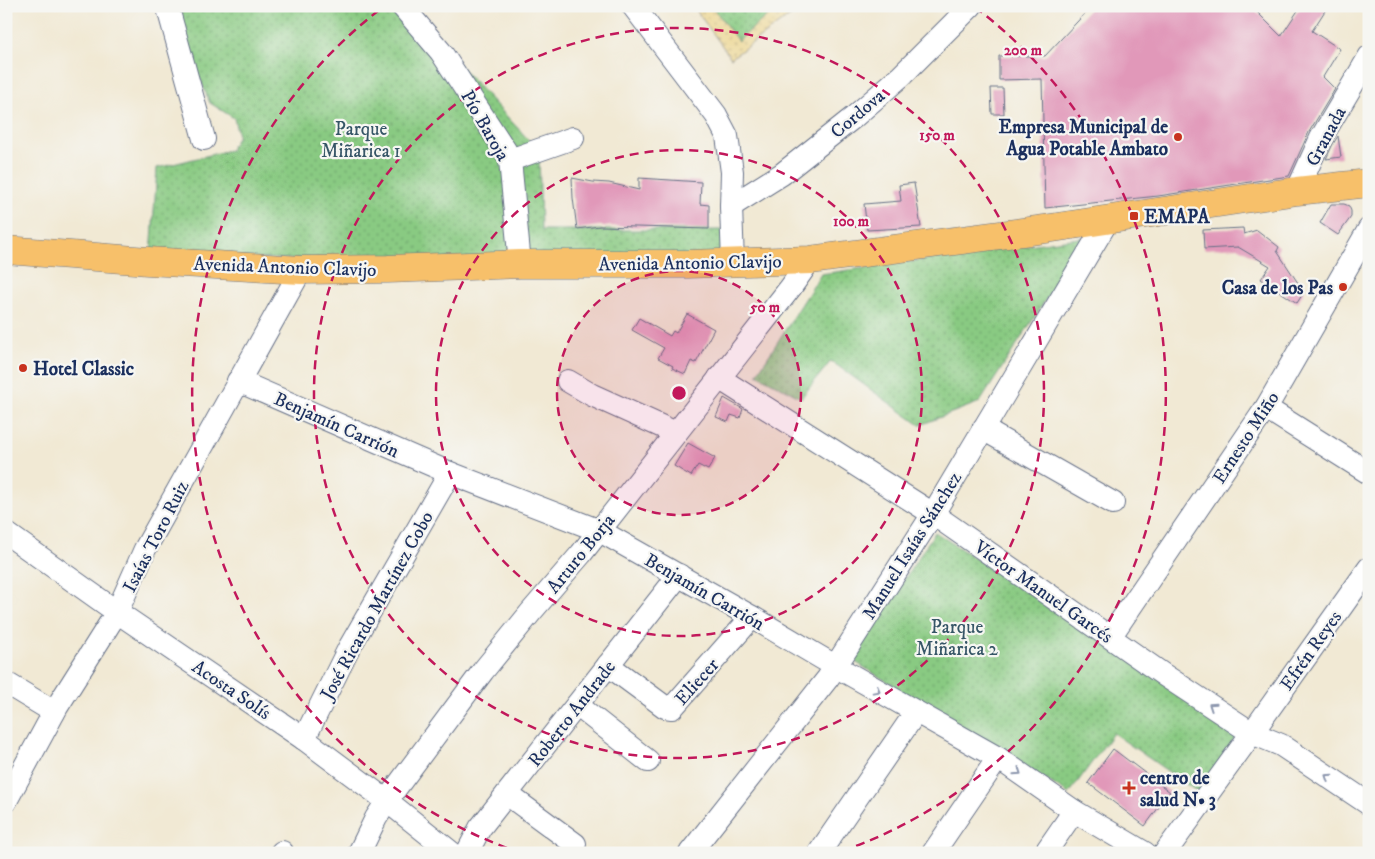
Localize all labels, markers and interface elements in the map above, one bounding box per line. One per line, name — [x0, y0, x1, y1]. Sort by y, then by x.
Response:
text: 200 m — [1004, 41, 1043, 60]
street label: Cordova — [826, 85, 890, 144]
street label: Pío Baroja — [455, 86, 514, 165]
street label: Granada — [1301, 103, 1351, 170]
place label: Empresa Municipal de Agua Potable Ambato — [998, 116, 1168, 161]
park label: Parque Miñarica 1 — [321, 118, 401, 163]
text: 150 m — [919, 126, 955, 145]
marker: Empresa Municipal de Agua Potable Ambato — [1172, 131, 1184, 143]
place label: EMAPA — [1144, 206, 1210, 229]
marker: EMAPA — [1128, 210, 1140, 222]
text: 100 m — [833, 212, 870, 231]
street label: Avenida Antonio Clavijo — [598, 250, 782, 277]
street label: Avenida Antonio Clavijo — [193, 253, 377, 282]
place label: Casa de los Pas — [1222, 277, 1334, 300]
marker: Casa de los Pas — [1337, 281, 1349, 293]
text: 50 m — [749, 298, 781, 317]
place label: Hotel Classic — [33, 358, 134, 381]
marker: Hotel Classic — [17, 362, 29, 374]
centre of rings — [670, 384, 688, 402]
street label: Benjamín Carrión — [270, 387, 403, 463]
street label: Ernesto Miño — [1208, 387, 1285, 488]
street label: Manuel Isaías Sánchez — [858, 468, 967, 624]
street label: Isaías Toro Ruiz — [118, 477, 194, 596]
street label: José Ricardo Martínez Cobo — [315, 507, 439, 706]
street label: Arturo Borja — [542, 510, 620, 598]
street label: Víctor Manuel Garcés — [969, 535, 1117, 649]
street label: Benjamín Carrión — [640, 549, 768, 636]
street label: Efrén Reyes — [1275, 607, 1347, 695]
park label: Parque Miñarica 2 — [916, 616, 999, 661]
street label: Eliecer — [670, 654, 724, 710]
street label: Acosta Solís — [187, 655, 275, 725]
street label: Roberto Andrade — [523, 656, 621, 772]
one-way arrow — [872, 684, 881, 694]
one-way arrow — [1208, 703, 1217, 712]
one-way arrow — [1012, 766, 1021, 775]
place label: centro de salud N• 3 — [1140, 767, 1216, 812]
one-way arrow — [1325, 774, 1334, 783]
marker: centro de salud N• 3 — [1122, 781, 1136, 795]

